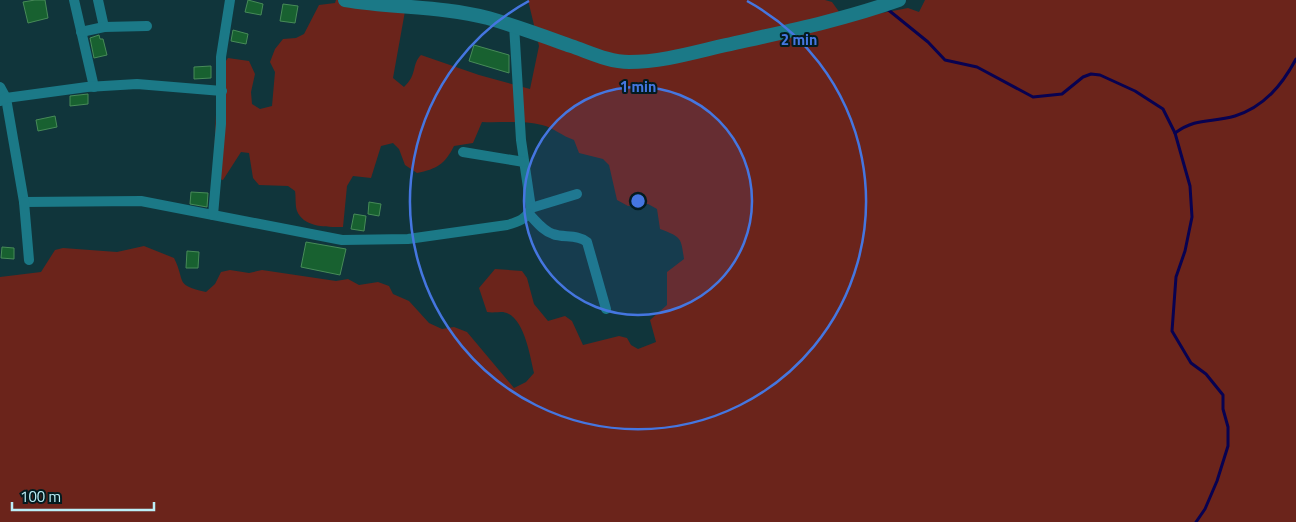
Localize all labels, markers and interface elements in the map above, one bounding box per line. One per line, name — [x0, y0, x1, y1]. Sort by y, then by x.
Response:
text: 2 min — [781, 28, 817, 51]
text: 1 min — [620, 75, 656, 98]
centre of rings — [629, 192, 647, 210]
scale bar — [12, 480, 155, 512]
text: 100 m — [20, 485, 61, 508]

